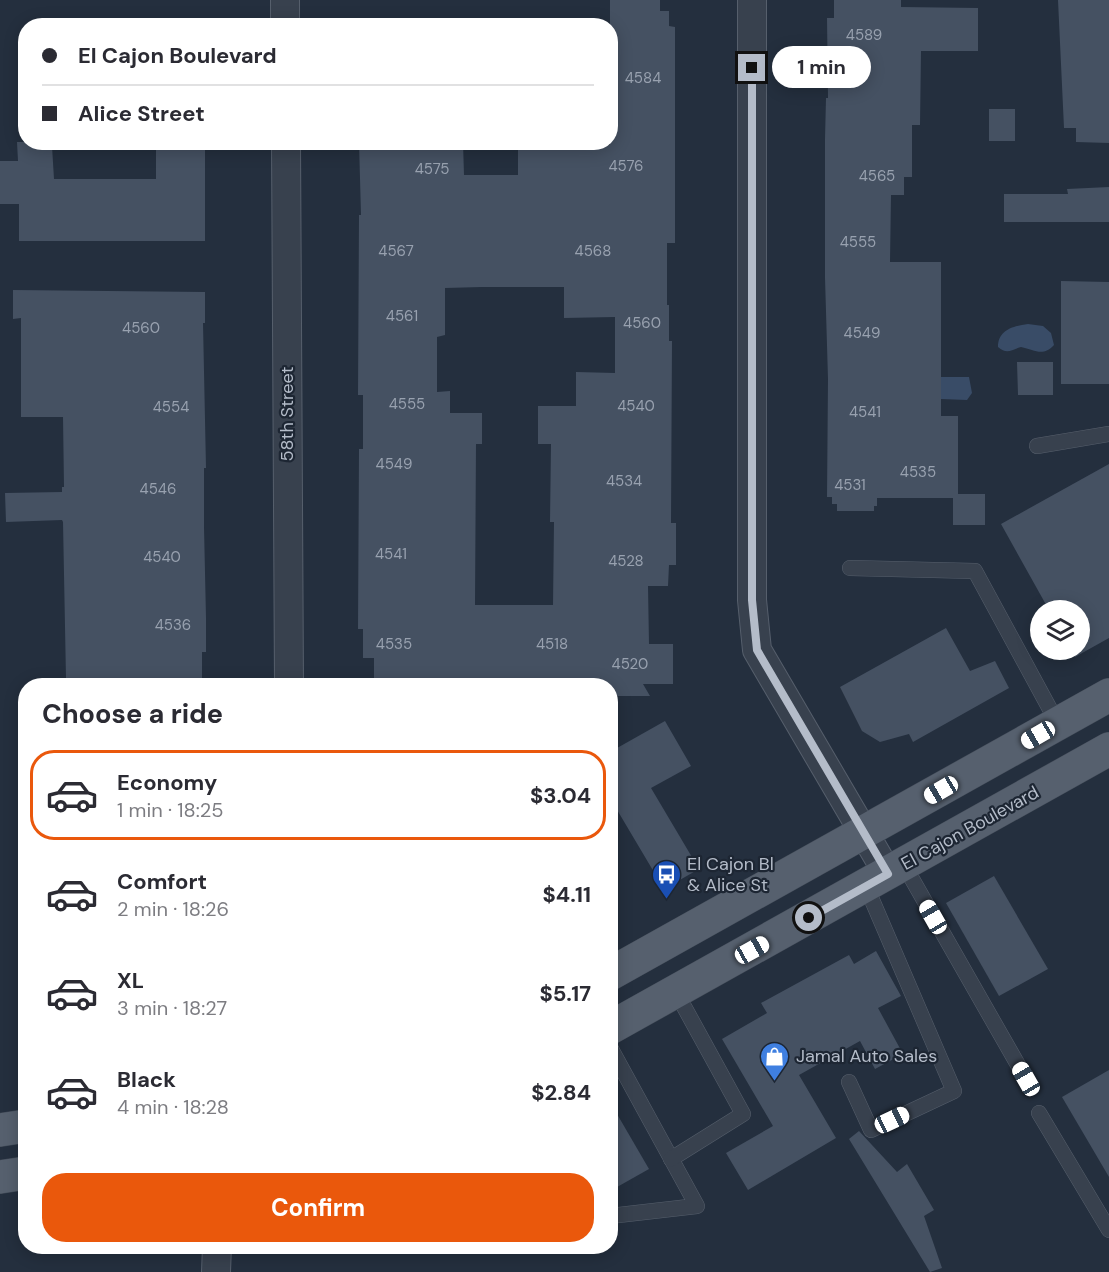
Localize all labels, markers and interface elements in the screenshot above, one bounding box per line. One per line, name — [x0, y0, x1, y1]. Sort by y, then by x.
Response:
house number: 4589 — [846, 25, 882, 45]
text: El Cajon Boulevard — [78, 41, 277, 70]
callout: 1 min — [773, 47, 872, 89]
route end — [738, 54, 765, 81]
text: 1 min — [797, 54, 846, 80]
house number: 4584 — [625, 68, 661, 88]
text: Alice Street — [78, 99, 205, 128]
house number: 4576 — [608, 156, 644, 176]
house number: 4575 — [415, 159, 449, 179]
house number: 4565 — [859, 166, 895, 186]
house number: 4555 — [840, 232, 876, 252]
house number: 4567 — [378, 241, 414, 261]
house number: 4568 — [575, 241, 611, 261]
house number: 4561 — [386, 306, 418, 326]
house number: 4560 — [623, 313, 661, 333]
house number: 4560 — [122, 318, 160, 338]
house number: 4549 — [844, 323, 880, 343]
street label: 58th Street — [275, 366, 299, 462]
house number: 4555 — [389, 394, 425, 414]
house number: 4540 — [617, 396, 655, 416]
house number: 4554 — [153, 397, 189, 417]
house number: 4541 — [849, 402, 881, 422]
house number: 4549 — [376, 454, 412, 474]
house number: 4535 — [900, 462, 936, 482]
house number: 4534 — [606, 471, 642, 491]
house number: 4531 — [834, 475, 866, 495]
house number: 4546 — [140, 479, 176, 499]
house number: 4541 — [375, 544, 407, 564]
house number: 4540 — [143, 547, 181, 567]
house number: 4528 — [608, 551, 644, 571]
map controls — [1030, 600, 1090, 660]
button: layers — [1030, 600, 1090, 660]
house number: 4536 — [155, 615, 191, 635]
house number: 4535 — [376, 634, 412, 654]
house number: 4518 — [536, 634, 568, 654]
house number: 4520 — [612, 654, 648, 674]
text: Choose a ride — [42, 696, 223, 731]
car — [1018, 718, 1058, 752]
icon: car — [45, 768, 99, 822]
text: Economy — [117, 768, 217, 797]
car — [921, 773, 961, 807]
street label: El Cajon Boulevard — [897, 780, 1043, 876]
text: $3.04 — [530, 781, 591, 810]
text: 1 min · 18:25 — [117, 797, 223, 823]
place label: El Cajon Bl & Alice St — [687, 852, 774, 897]
bus stop icon: El Cajon Bl & Alice St — [650, 858, 682, 900]
icon: car — [45, 867, 99, 921]
text: Comfort — [117, 867, 207, 896]
text: $4.11 — [543, 880, 591, 909]
text: 2 min · 18:26 — [117, 896, 229, 922]
car — [916, 897, 950, 937]
route start — [795, 904, 822, 931]
car — [732, 933, 772, 967]
icon: car — [45, 966, 99, 1020]
text: XL — [117, 966, 144, 995]
text: $5.17 — [539, 979, 591, 1008]
text: 3 min · 18:27 — [117, 995, 227, 1021]
shop icon: Jamal Auto Sales — [759, 1040, 791, 1082]
place label: Jamal Auto Sales — [796, 1044, 937, 1068]
car — [1009, 1059, 1043, 1099]
icon: car — [45, 1065, 99, 1119]
text: Black — [117, 1065, 176, 1094]
text: $2.84 — [531, 1078, 591, 1107]
text: 4 min · 18:28 — [117, 1094, 229, 1120]
car — [872, 1104, 912, 1136]
button: Confirm — [42, 1173, 594, 1242]

